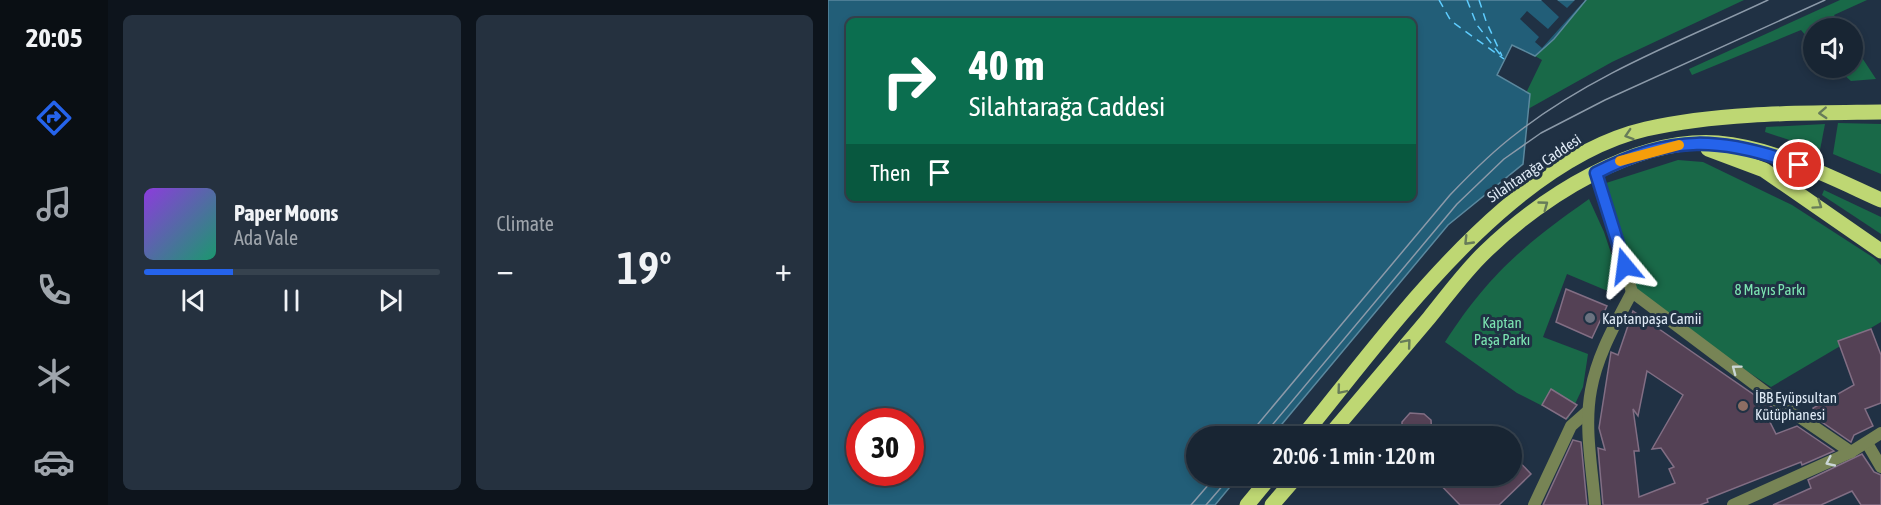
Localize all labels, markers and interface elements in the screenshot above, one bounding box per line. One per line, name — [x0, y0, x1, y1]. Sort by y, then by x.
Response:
map controls — [1803, 18, 1863, 78]
button: sound — [1803, 18, 1863, 78]
text: 20:05 — [26, 22, 82, 53]
text: 40 m — [969, 41, 1044, 89]
icon: right — [870, 42, 948, 120]
text: Silahtarağa Caddesi — [969, 91, 1165, 122]
icon: directions — [33, 97, 75, 139]
one-way arrow — [1818, 107, 1827, 120]
one-way arrow — [1624, 127, 1635, 140]
street label: Silahtarağa Caddesi — [1484, 130, 1584, 206]
pin — [1773, 139, 1824, 190]
icon: arrive — [1782, 148, 1815, 181]
icon: arrive — [923, 156, 956, 189]
text: Then — [870, 160, 911, 186]
icon: music — [33, 183, 75, 225]
one-way arrow — [1811, 198, 1822, 209]
text: Paper Moons — [234, 200, 338, 226]
one-way arrow — [1537, 202, 1548, 213]
text: Climate — [497, 212, 554, 235]
text: Ada Vale — [234, 226, 298, 249]
position arrow — [1593, 234, 1657, 298]
one-way arrow — [1464, 235, 1475, 245]
text: 19° — [617, 242, 672, 294]
text: − — [497, 250, 514, 288]
text: + — [775, 250, 792, 288]
icon: phone — [33, 269, 75, 311]
park label: 8 Mayıs Parkı — [1734, 281, 1806, 298]
icon: previous — [177, 284, 210, 317]
icon: pause — [275, 284, 308, 317]
icon: next — [374, 284, 407, 317]
place label: Kaptanpaşa Camii — [1602, 310, 1702, 327]
marker: Kaptanpaşa Camii — [1583, 311, 1597, 325]
park label: Kaptan Paşa Parkı — [1474, 314, 1530, 348]
one-way arrow — [1400, 339, 1411, 350]
icon: climate — [33, 355, 75, 397]
one-way arrow — [1731, 366, 1742, 377]
one-way arrow — [1338, 383, 1349, 394]
place label: İBB Eyüpsultan Kütüphanesi — [1755, 389, 1837, 423]
marker: İBB Eyüpsultan Kütüphanesi — [1736, 399, 1750, 413]
speed limit sign: 30 — [846, 408, 924, 486]
icon: car — [33, 441, 75, 483]
text: 20:06 · 1 min · 120 m — [1273, 443, 1435, 469]
one-way arrow — [1826, 455, 1837, 467]

